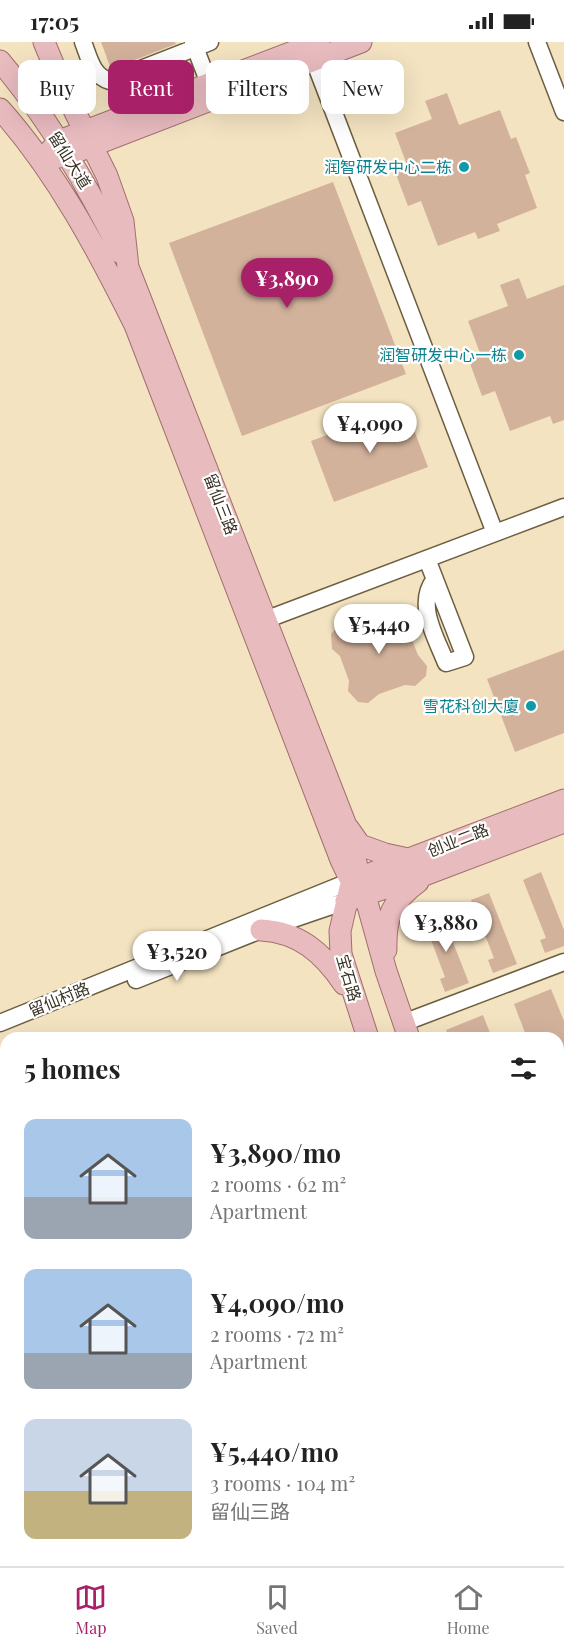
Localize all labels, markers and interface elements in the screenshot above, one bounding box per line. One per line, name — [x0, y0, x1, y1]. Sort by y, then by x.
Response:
text: 17:05 — [30, 6, 79, 36]
chip: Buy — [18, 60, 96, 114]
chip: Rent — [108, 60, 194, 114]
chip: Filters — [206, 60, 309, 114]
chip: New — [321, 60, 404, 114]
street label: 留仙大道 — [45, 127, 96, 192]
place label: 润智研发中心二栋 — [324, 156, 452, 177]
marker: 润智研发中心二栋 — [457, 160, 471, 174]
pin: ¥3,890 — [238, 258, 336, 309]
text: ¥3,890 — [255, 264, 319, 291]
place label: 润智研发中心一栋 — [379, 344, 507, 365]
marker: 润智研发中心一栋 — [512, 348, 526, 362]
pin: ¥4,090 — [321, 403, 419, 454]
text: ¥4,090 — [337, 409, 403, 436]
street label: 留仙三路 — [200, 470, 243, 537]
pin: ¥5,440 — [330, 604, 428, 655]
text: ¥5,440 — [348, 610, 410, 637]
place label: 雪花科创大廈 — [423, 695, 519, 716]
marker: 雪花科创大廈 — [524, 699, 538, 713]
street label: 创业二路 — [424, 818, 491, 861]
pin: ¥3,880 — [397, 902, 495, 953]
text: ¥3,880 — [414, 908, 478, 935]
pin: ¥3,520 — [128, 931, 226, 982]
text: ¥3,520 — [146, 937, 208, 964]
street label: 宝石路 — [333, 952, 366, 1004]
street label: 留仙村路 — [25, 977, 92, 1020]
text: 5 homes — [24, 1051, 120, 1086]
icon: filters — [507, 1052, 540, 1085]
text: ¥3,890/mo — [210, 1135, 341, 1170]
icon: home — [72, 1143, 144, 1215]
text: 2 rooms · 62 m² — [210, 1170, 346, 1197]
text: Apartment — [210, 1197, 307, 1224]
text: ¥4,090/mo — [210, 1285, 344, 1320]
icon: home — [72, 1293, 144, 1365]
text: 2 rooms · 72 m² — [210, 1320, 344, 1347]
text: Apartment — [210, 1347, 307, 1374]
text: ¥5,440/mo — [210, 1434, 339, 1469]
icon: home — [72, 1443, 144, 1515]
text: 3 rooms · 104 m² — [210, 1469, 355, 1496]
text: 留仙三路 — [210, 1497, 290, 1524]
tab: Map — [74, 1581, 107, 1638]
tab: Saved — [256, 1581, 298, 1638]
tab: Home — [447, 1581, 490, 1638]

